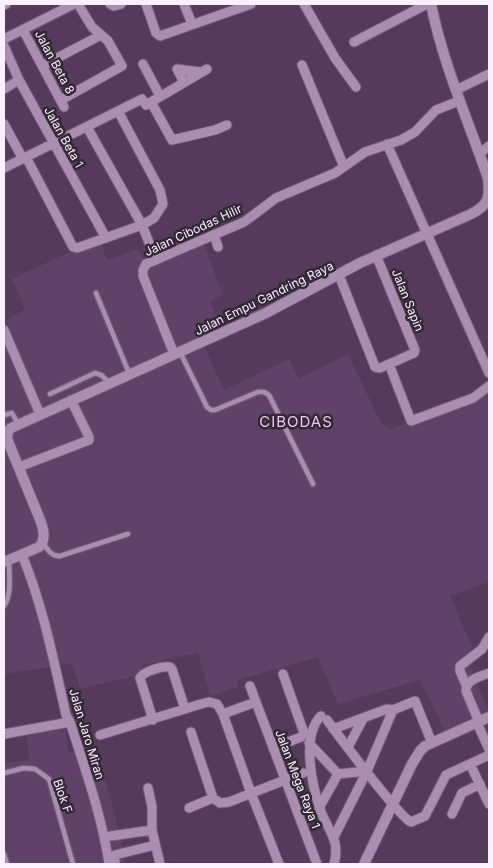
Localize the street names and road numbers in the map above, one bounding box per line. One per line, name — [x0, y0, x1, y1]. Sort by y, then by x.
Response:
street label: Jalan Beta 8 — [32, 28, 78, 96]
street label: Jalan Beta 1 — [41, 104, 87, 170]
street label: Jalan Cibodas Hilir — [142, 201, 245, 259]
street label: Jalan Empu Gandring Raya — [192, 258, 336, 338]
street label: Jalan Sapin — [389, 267, 427, 333]
street label: Jalan Jaro Miran — [66, 687, 108, 781]
street label: Jalan Mega Raya 1 — [272, 727, 324, 831]
street label: Blok F — [50, 777, 76, 815]

